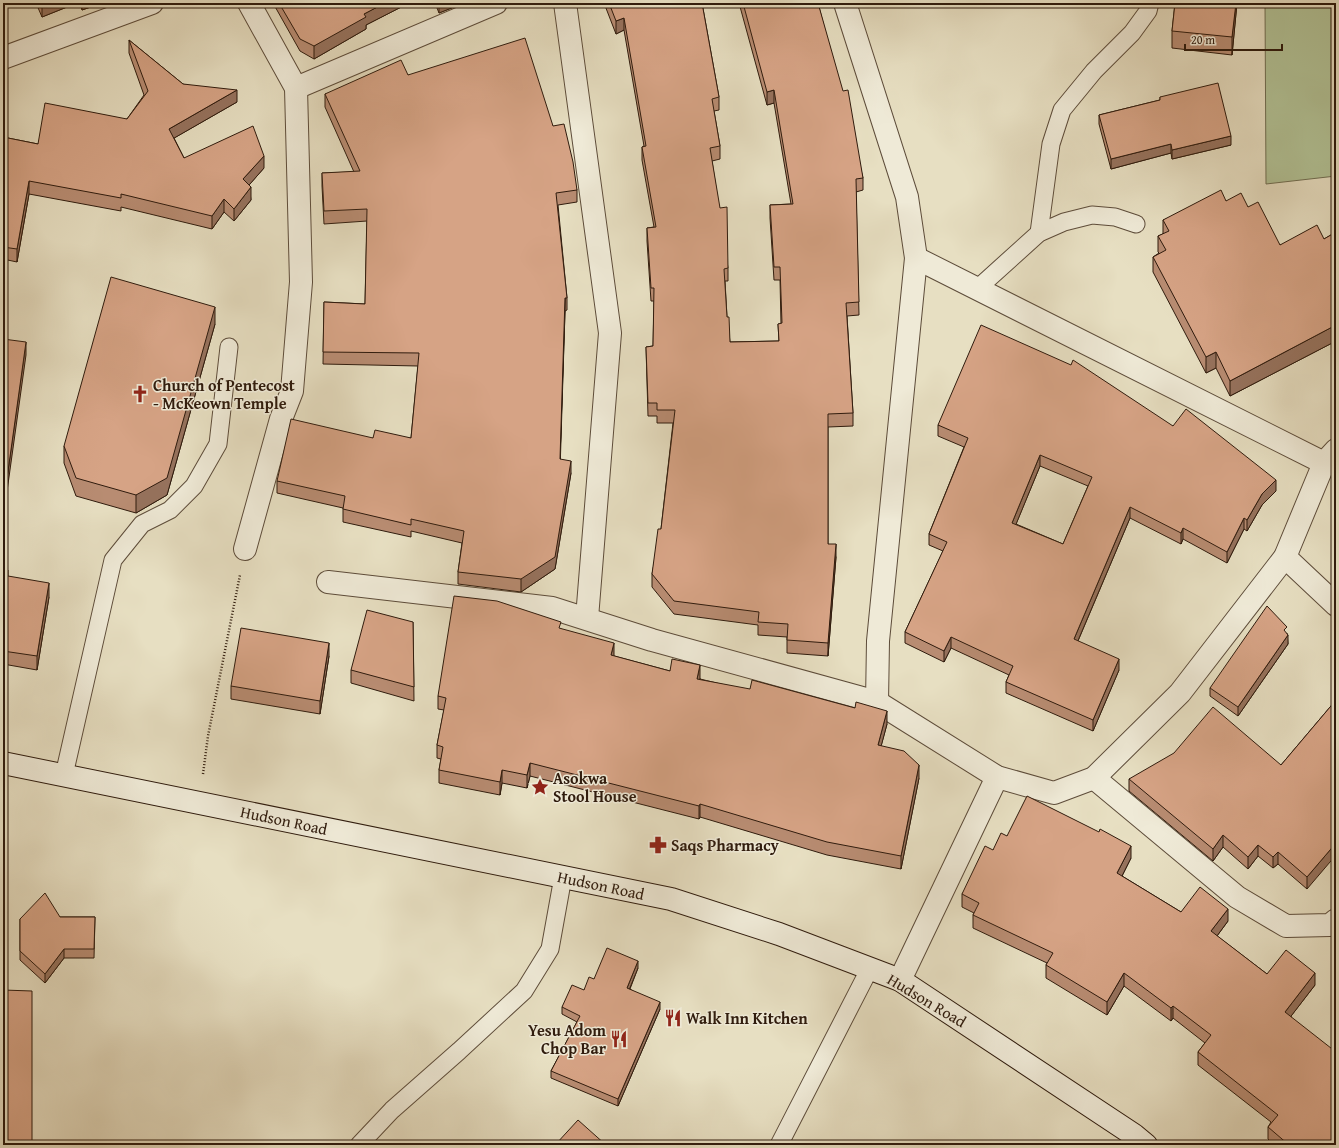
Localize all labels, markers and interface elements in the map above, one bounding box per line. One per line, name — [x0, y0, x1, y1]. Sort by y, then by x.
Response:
scale bar — [1185, 26, 1282, 52]
text: 20 m — [1191, 31, 1215, 48]
place label: Church of Pentecost - McKeown Temple — [153, 373, 295, 415]
church icon: Church of Pentecost - McKeown Temple — [130, 384, 150, 404]
place label: Asokwa Stool House — [553, 766, 637, 808]
place icon: Asokwa Stool House — [530, 777, 550, 797]
street label: Hudson Road — [238, 799, 330, 841]
place label: Saqs Pharmacy — [671, 833, 780, 857]
pharmacy icon: Saqs Pharmacy — [648, 835, 668, 855]
street label: Hudson Road — [555, 864, 647, 906]
street label: Hudson Road — [883, 967, 971, 1033]
place label: Walk Inn Kitchen — [686, 1006, 808, 1030]
restaurant icon: Walk Inn Kitchen — [663, 1008, 683, 1028]
place label: Yesu Adom Chop Bar — [528, 1018, 607, 1060]
restaurant icon: Yesu Adom Chop Bar — [609, 1029, 629, 1049]

